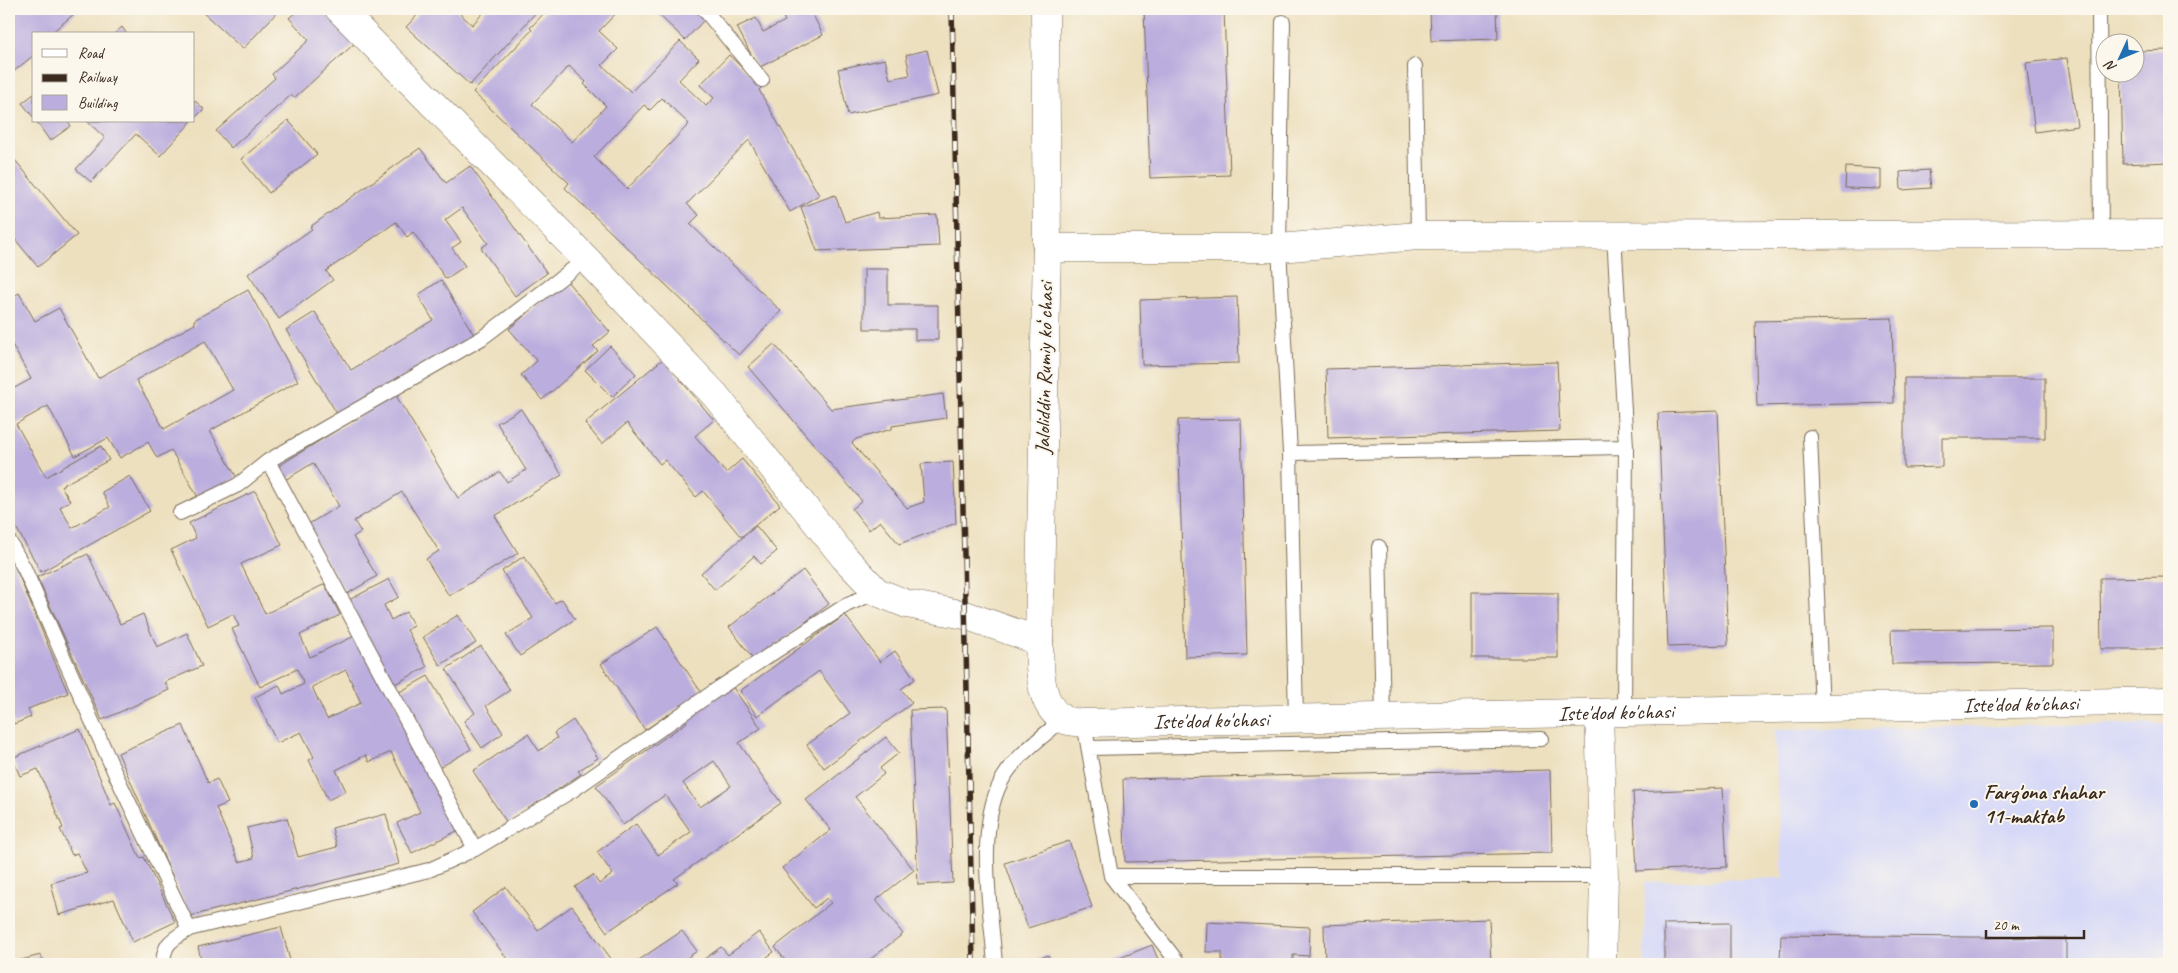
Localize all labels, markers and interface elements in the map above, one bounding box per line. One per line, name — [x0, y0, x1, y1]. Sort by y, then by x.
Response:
legend — [32, 32, 195, 122]
north arrow — [2096, 32, 2146, 82]
text: Road — [78, 44, 105, 63]
text: N — [2100, 56, 2120, 76]
text: Railway — [78, 68, 119, 87]
text: Building — [78, 94, 118, 113]
street label: Jaloliddin Rumiy koʻchasi — [1029, 279, 1059, 455]
street label: Iste'dod ko'chasi — [1963, 690, 2082, 718]
street label: Iste'dod ko'chasi — [1558, 698, 1677, 726]
street label: Iste'dod ko'chasi — [1153, 706, 1272, 735]
place label: Farg'ona shahar 11-maktab — [1984, 779, 2106, 829]
marker: Farg'ona shahar 11-maktab — [1968, 798, 1980, 810]
scale bar — [1986, 908, 2083, 940]
text: 20 m — [1993, 916, 2020, 935]

